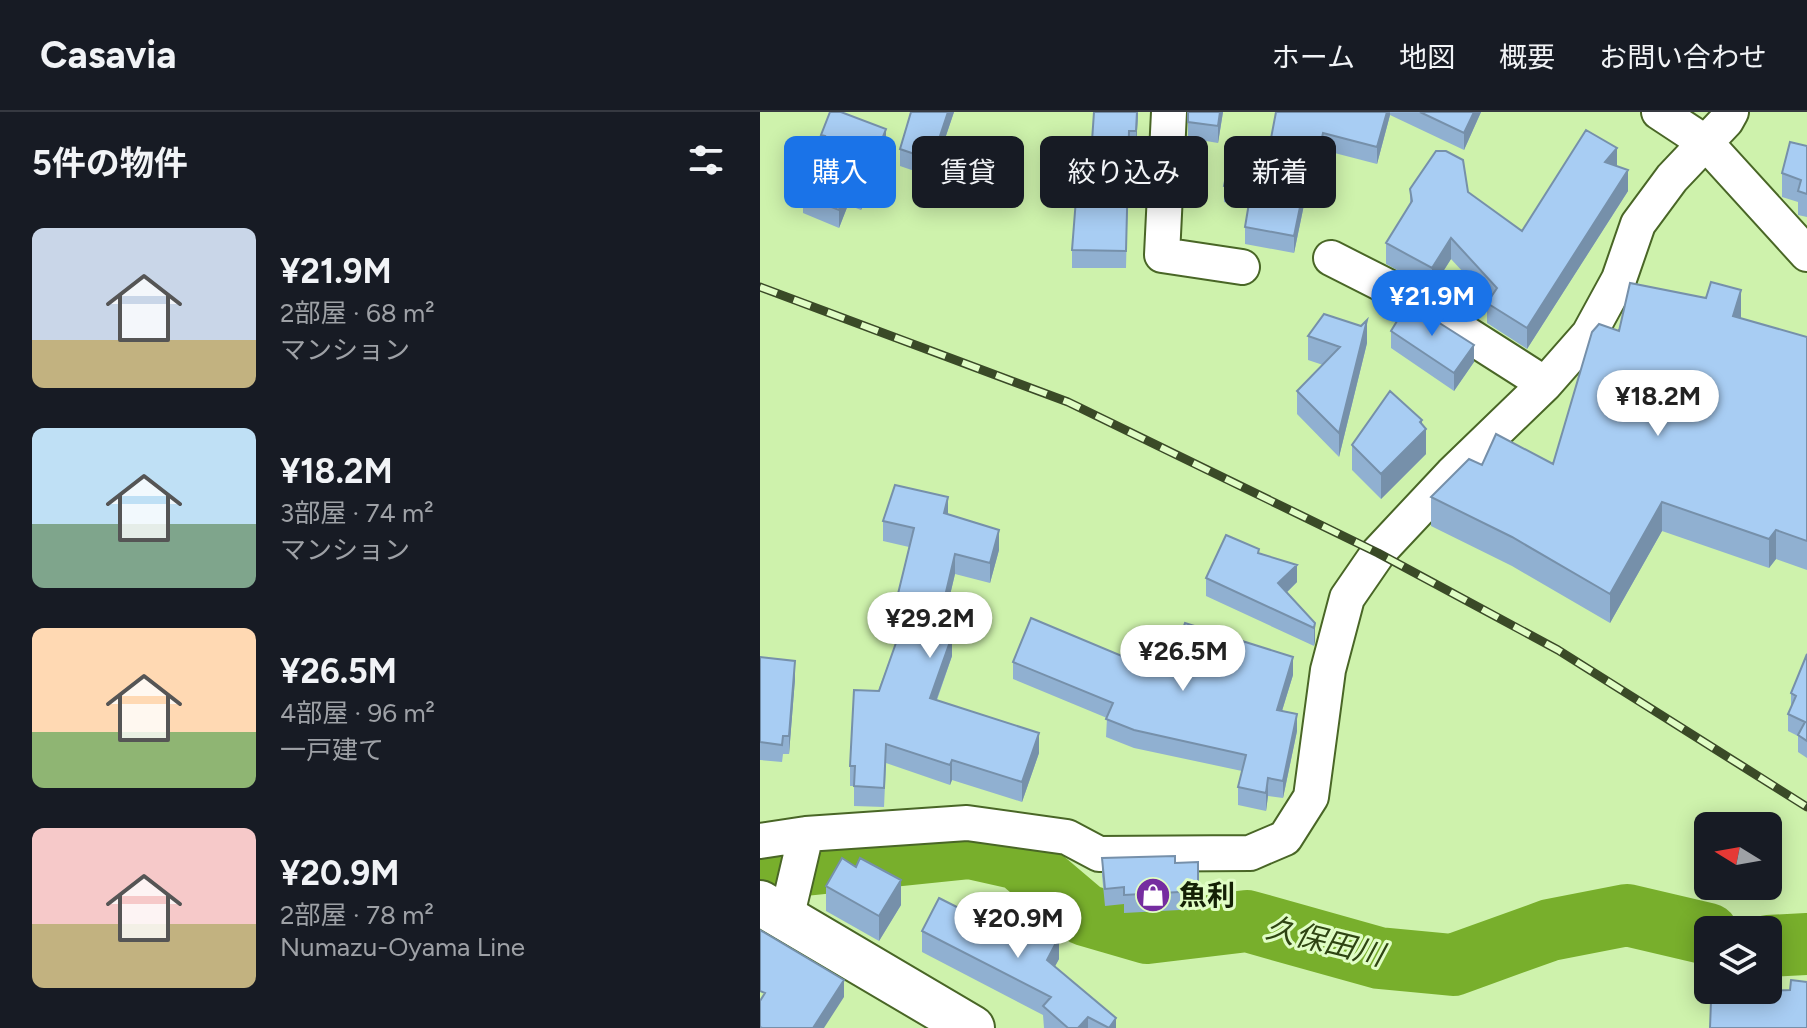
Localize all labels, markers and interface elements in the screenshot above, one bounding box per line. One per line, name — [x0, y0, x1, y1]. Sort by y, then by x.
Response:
text: Casavia — [40, 32, 177, 78]
text: ホーム — [1272, 40, 1355, 74]
text: 地図 — [1399, 40, 1455, 74]
text: 概要 — [1499, 40, 1555, 74]
text: お問い合わせ — [1599, 40, 1767, 74]
chip: 購入 — [784, 136, 896, 208]
chip: 賃貸 — [912, 136, 1024, 208]
chip: 絞り込み — [1040, 136, 1208, 208]
chip: 新着 — [1224, 136, 1336, 208]
icon: filters — [684, 138, 728, 182]
text: 5件の物件 — [32, 143, 188, 184]
text: ¥21.9M — [280, 251, 392, 292]
icon: home — [96, 260, 192, 356]
pin: ¥21.9M — [1367, 270, 1497, 338]
text: ¥21.9M — [1389, 280, 1475, 312]
text: 2部屋 · 68 m² — [280, 297, 435, 329]
text: マンション — [280, 334, 410, 366]
pin: ¥18.2M — [1593, 370, 1723, 438]
text: ¥18.2M — [1615, 380, 1701, 412]
text: ¥18.2M — [280, 451, 393, 492]
icon: home — [96, 460, 192, 556]
text: 3部屋 · 74 m² — [280, 497, 434, 529]
text: マンション — [280, 534, 410, 566]
pin: ¥29.2M — [865, 592, 995, 660]
text: ¥29.2M — [885, 602, 975, 634]
pin: ¥26.5M — [1118, 625, 1248, 693]
text: ¥26.5M — [1138, 635, 1228, 667]
text: ¥26.5M — [280, 651, 397, 692]
icon: home — [96, 660, 192, 756]
text: 4部屋 · 96 m² — [280, 697, 435, 729]
text: 一戸建て — [280, 734, 384, 766]
north arrow — [1694, 812, 1782, 900]
map controls — [1694, 812, 1782, 1004]
text: ¥20.9M — [280, 853, 399, 894]
icon: home — [96, 860, 192, 956]
shop icon: 魚利 — [1134, 876, 1172, 914]
place label: 魚利 — [1179, 878, 1235, 912]
pin: ¥20.9M — [953, 892, 1083, 960]
text: 2部屋 · 78 m² — [280, 899, 434, 931]
text: ¥20.9M — [972, 902, 1064, 934]
water label: 久保田川 — [1262, 909, 1391, 974]
button: layers — [1694, 916, 1782, 1004]
text: Numazu-Oyama Line — [280, 931, 525, 963]

